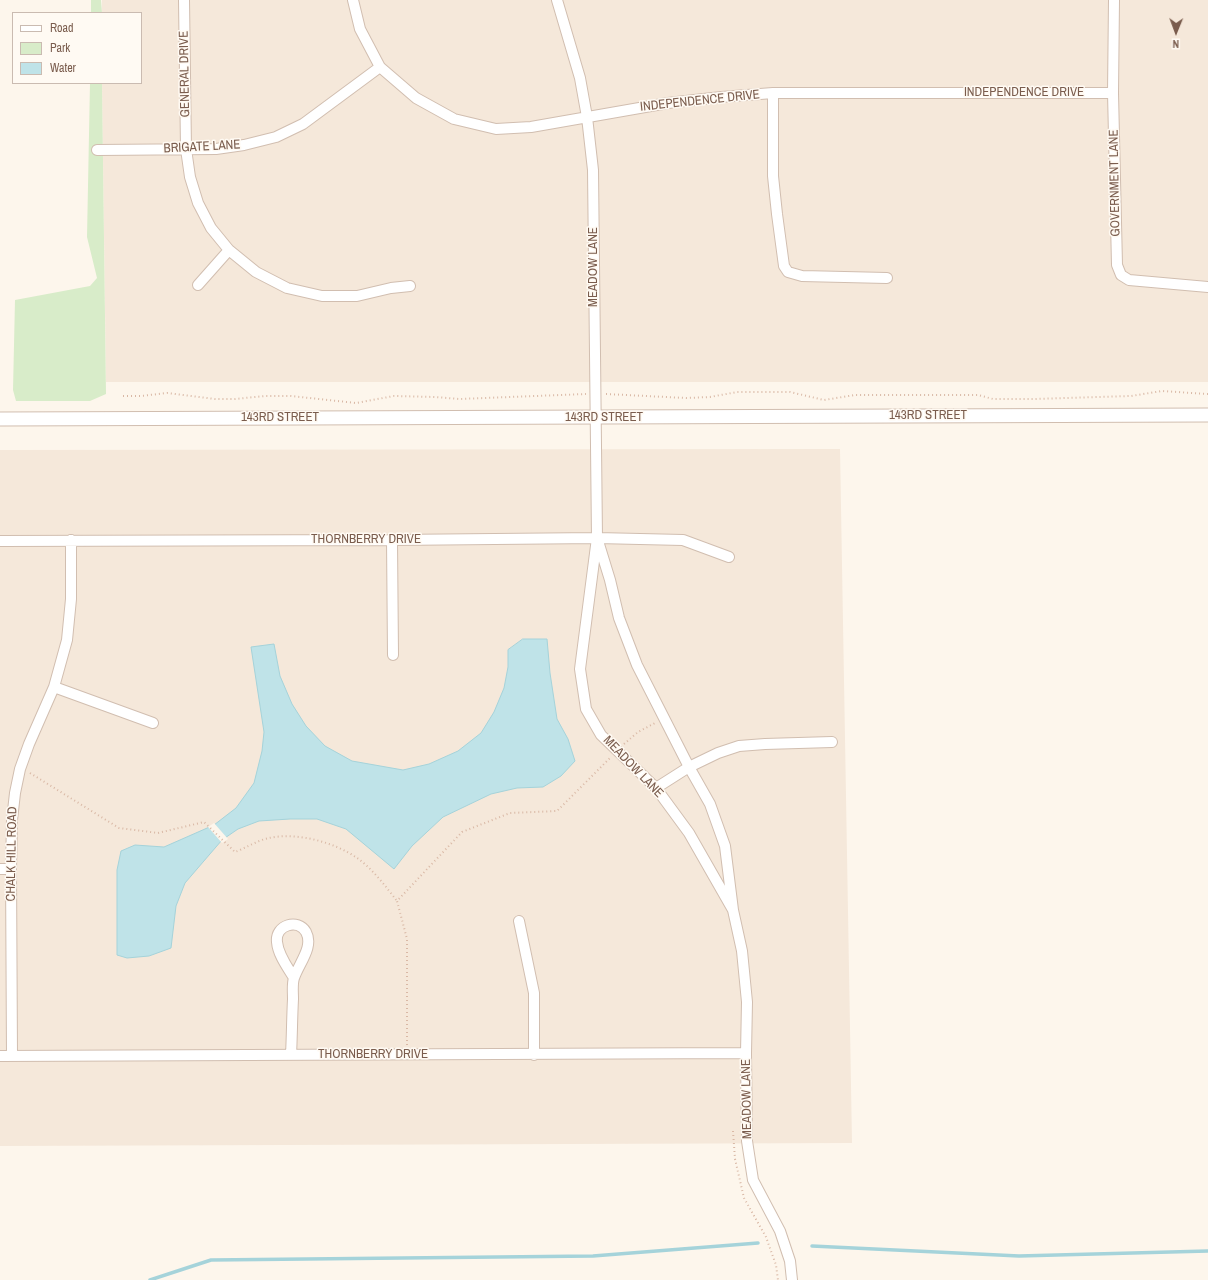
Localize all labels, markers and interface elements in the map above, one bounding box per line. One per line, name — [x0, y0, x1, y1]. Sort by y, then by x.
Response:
legend — [12, 12, 142, 84]
north arrow — [1156, 12, 1196, 52]
text: Road — [50, 20, 74, 36]
street label: GENERAL DRIVE — [176, 31, 194, 117]
text: N — [1172, 37, 1179, 51]
text: Park — [50, 40, 70, 56]
text: Water — [50, 60, 76, 76]
street label: INDEPENDENCE DRIVE — [964, 85, 1084, 101]
street label: INDEPENDENCE DRIVE — [639, 87, 761, 115]
street label: GOVERNMENT LANE — [1106, 129, 1124, 237]
street label: BRIGATE LANE — [163, 137, 241, 157]
street label: MEADOW LANE — [586, 227, 602, 307]
street label: 143RD STREET — [889, 408, 967, 424]
street label: 143RD STREET — [241, 410, 319, 426]
street label: 143RD STREET — [565, 410, 643, 426]
street label: THORNBERRY DRIVE — [311, 532, 421, 548]
street label: MEADOW LANE — [600, 733, 666, 801]
street label: CHALK HILL ROAD — [3, 806, 21, 902]
street label: THORNBERRY DRIVE — [318, 1047, 428, 1063]
street label: MEADOW LANE — [739, 1059, 755, 1139]

